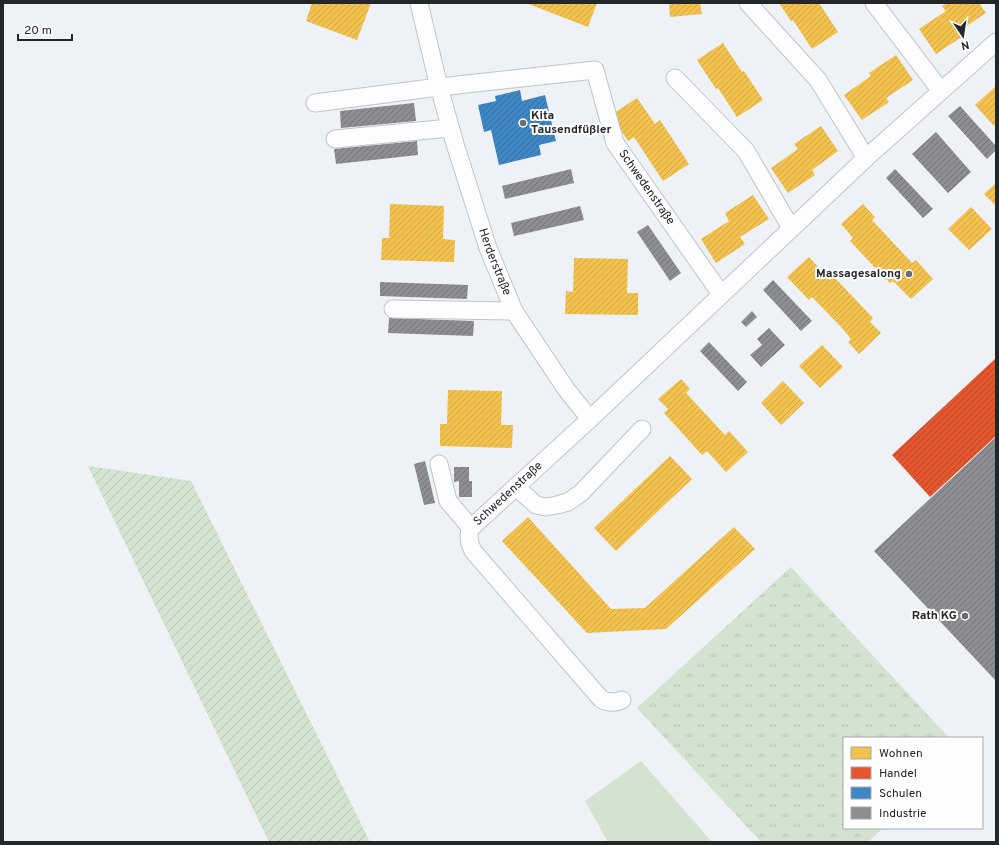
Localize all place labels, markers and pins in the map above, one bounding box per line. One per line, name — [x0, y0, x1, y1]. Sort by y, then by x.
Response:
place label: Kita Tausendfüßler — [531, 108, 611, 138]
marker: Kita Tausendfüßler — [518, 118, 528, 128]
place label: Massagesalong — [816, 266, 901, 282]
marker: Massagesalong — [904, 269, 914, 279]
place label: Rath KG — [912, 608, 957, 624]
marker: Rath KG — [960, 611, 970, 621]

